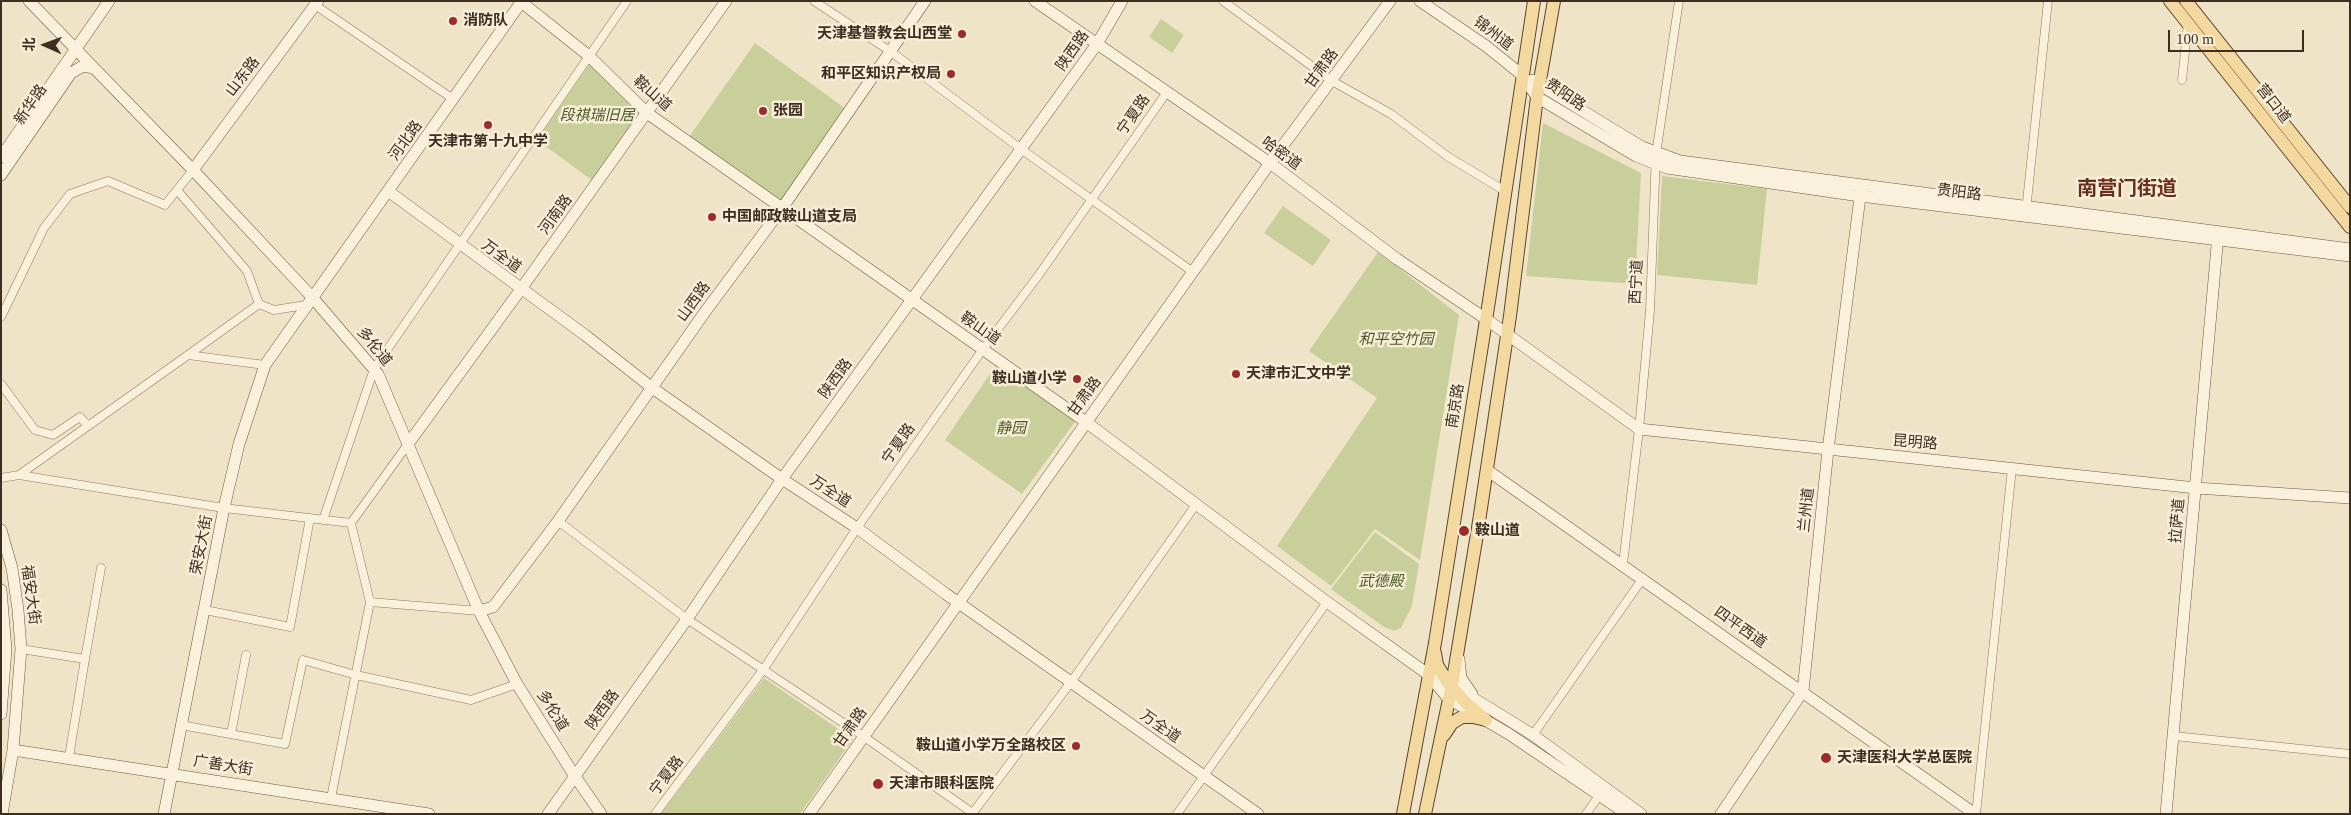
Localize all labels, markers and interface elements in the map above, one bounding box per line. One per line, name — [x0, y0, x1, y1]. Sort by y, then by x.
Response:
place label: 消防队 — [463, 12, 508, 30]
street label: 锦州道 — [1470, 13, 1516, 55]
marker: 消防队 — [447, 15, 459, 27]
north arrow — [20, 20, 70, 70]
scale bar — [2171, 20, 2307, 52]
place label: 天津基督教会山西堂 — [817, 25, 952, 43]
street label: 陕西路 — [1053, 27, 1093, 75]
marker: 天津基督教会山西堂 — [956, 28, 968, 40]
text: 100 m — [2176, 31, 2214, 47]
text: 北 — [22, 37, 37, 52]
street label: 甘肃路 — [1301, 46, 1343, 92]
street label: 山东路 — [222, 54, 264, 100]
place label: 和平区知识产权局 — [821, 65, 941, 83]
marker: 和平区知识产权局 — [945, 68, 957, 80]
street label: 鞍山道 — [629, 72, 675, 116]
street label: 贵阳路 — [1541, 75, 1589, 115]
street label: 新华路 — [11, 81, 51, 129]
street label: 营口道 — [2252, 81, 2294, 127]
street label: 宁夏路 — [1114, 91, 1154, 139]
place label: 张园 — [773, 102, 803, 120]
marker: 张园 — [757, 105, 769, 117]
park label: 段祺瑞旧居 — [560, 107, 634, 125]
street label: 河北路 — [385, 118, 427, 164]
marker: 天津市第十九中学 — [482, 119, 494, 131]
place label: 天津市第十九中学 — [428, 133, 548, 151]
street label: 哈密道 — [1258, 133, 1304, 175]
district label: 南营门街道 — [2077, 178, 2177, 202]
street label: 贵阳路 — [1936, 181, 1982, 205]
street label: 河南路 — [535, 192, 577, 238]
place label: 中国邮政鞍山道支局 — [722, 208, 857, 226]
marker: 中国邮政鞍山道支局 — [706, 211, 718, 223]
street label: 万全道 — [478, 236, 524, 278]
street label: 西宁道 — [1627, 259, 1647, 305]
street label: 山西路 — [673, 279, 715, 325]
street label: 鞍山道 — [956, 309, 1004, 349]
street label: 多伦道 — [353, 324, 395, 370]
park label: 和平空竹园 — [1359, 331, 1433, 349]
street label: 陕西路 — [815, 356, 857, 402]
place label: 天津市汇文中学 — [1246, 365, 1351, 383]
marker: 天津市汇文中学 — [1230, 368, 1242, 380]
place label: 鞍山道小学 — [992, 370, 1067, 388]
marker: 鞍山道小学 — [1071, 373, 1083, 385]
street label: 甘肃路 — [1064, 374, 1106, 420]
street label: 南京路 — [1444, 382, 1468, 430]
street label: 宁夏路 — [879, 420, 919, 468]
park label: 静园 — [996, 420, 1026, 438]
street label: 昆明路 — [1892, 432, 1938, 454]
street label: 万全道 — [806, 472, 854, 512]
street label: 兰州道 — [1796, 487, 1818, 533]
street label: 拉萨道 — [2167, 498, 2189, 544]
street label: 荣安大街 — [187, 514, 217, 576]
place label: 鞍山道 — [1475, 522, 1520, 540]
marker: 鞍山道 — [1457, 524, 1471, 538]
street label: 福安大街 — [17, 564, 43, 626]
park label: 武德殿 — [1359, 573, 1403, 591]
street label: 四平西道 — [1710, 603, 1770, 653]
street label: 多伦道 — [532, 687, 572, 735]
street label: 陕西路 — [582, 687, 624, 733]
street label: 甘肃路 — [831, 704, 871, 752]
street label: 万全道 — [1136, 707, 1184, 747]
place label: 鞍山道小学万全路校区 — [916, 737, 1066, 755]
marker: 鞍山道小学万全路校区 — [1070, 740, 1082, 752]
place label: 天津医科大学总医院 — [1837, 749, 1972, 767]
marker: 天津医科大学总医院 — [1819, 751, 1833, 765]
street label: 广善大街 — [192, 752, 254, 780]
street label: 宁夏路 — [646, 753, 688, 799]
place label: 天津市眼科医院 — [889, 775, 994, 793]
marker: 天津市眼科医院 — [871, 777, 885, 791]

